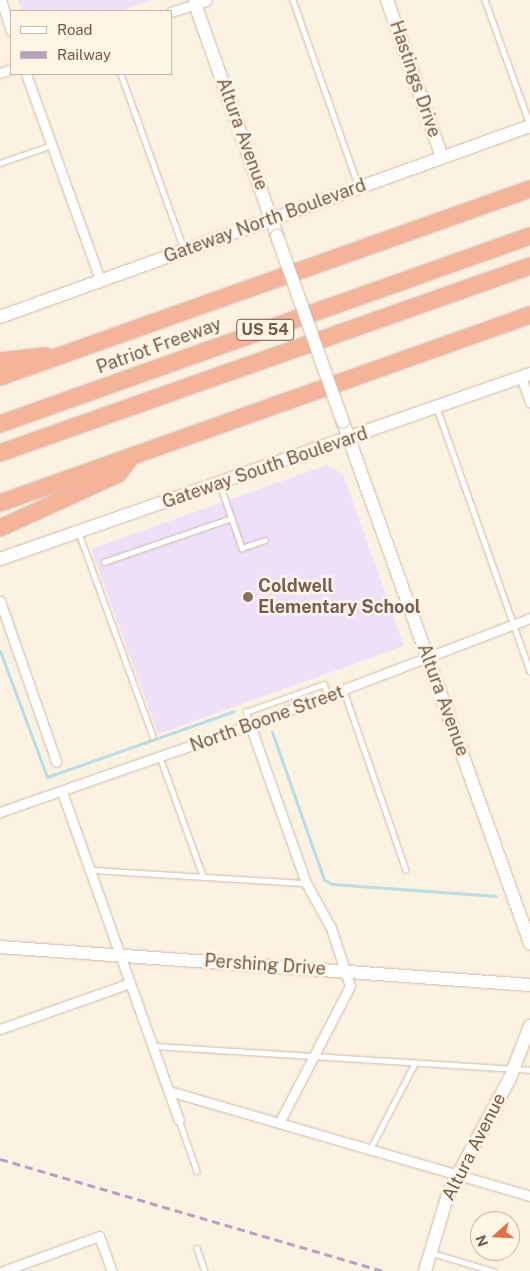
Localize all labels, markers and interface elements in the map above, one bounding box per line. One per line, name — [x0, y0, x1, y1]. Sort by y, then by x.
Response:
legend — [10, 10, 172, 75]
street label: Hastings Drive — [385, 18, 445, 140]
text: Road — [57, 21, 93, 38]
text: Railway — [57, 46, 111, 63]
street label: Altura Avenue — [212, 75, 272, 193]
street label: Gateway North Boulevard — [161, 174, 369, 268]
street label: Patriot Freeway — [94, 313, 224, 379]
road number: US 54 — [235, 316, 295, 344]
street label: Gateway South Boulevard — [159, 423, 371, 513]
place label: Coldwell Elementary School — [258, 576, 421, 618]
marker: Coldwell Elementary School — [242, 591, 254, 603]
street label: Altura Avenue — [413, 641, 473, 759]
street label: North Boone Street — [187, 681, 347, 757]
street label: Pershing Drive — [204, 950, 326, 980]
street label: Altura Avenue — [438, 1090, 510, 1204]
north arrow — [470, 1211, 520, 1261]
text: N — [472, 1233, 491, 1249]

